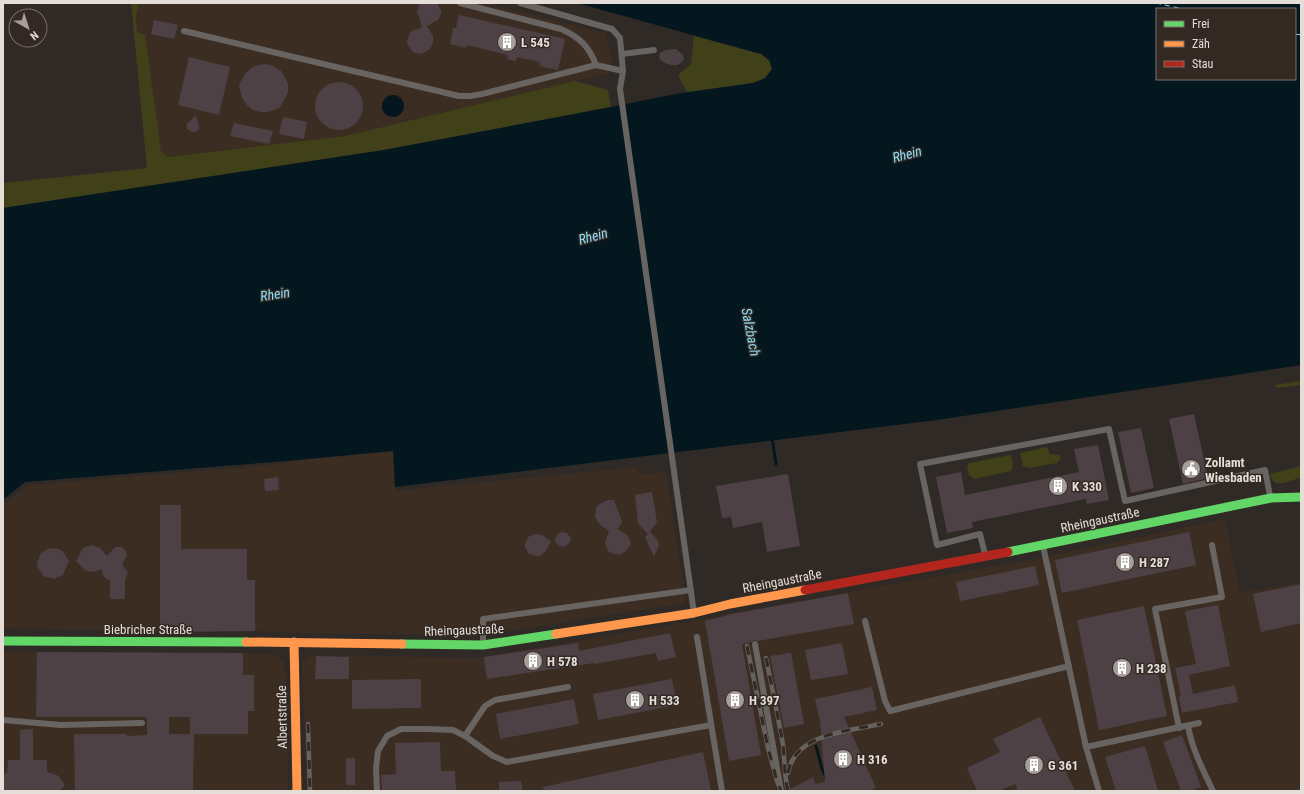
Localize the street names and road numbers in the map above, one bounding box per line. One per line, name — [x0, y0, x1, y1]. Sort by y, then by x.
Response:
street label: Rheingaustraße — [1059, 504, 1141, 536]
street label: Rheingaustraße — [741, 566, 823, 596]
street label: Rheingaustraße — [424, 621, 504, 639]
street label: Biebricher Straße — [104, 622, 192, 637]
street label: Albertstraße — [274, 685, 290, 749]

